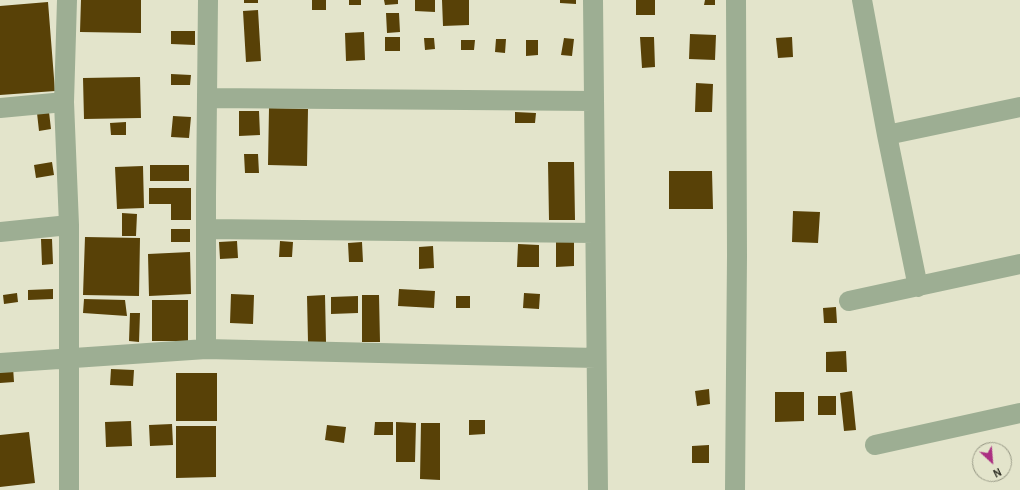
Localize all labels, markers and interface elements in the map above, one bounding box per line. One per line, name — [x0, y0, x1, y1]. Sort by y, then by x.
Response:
north arrow — [972, 442, 1012, 482]
text: N — [991, 465, 1003, 480]

